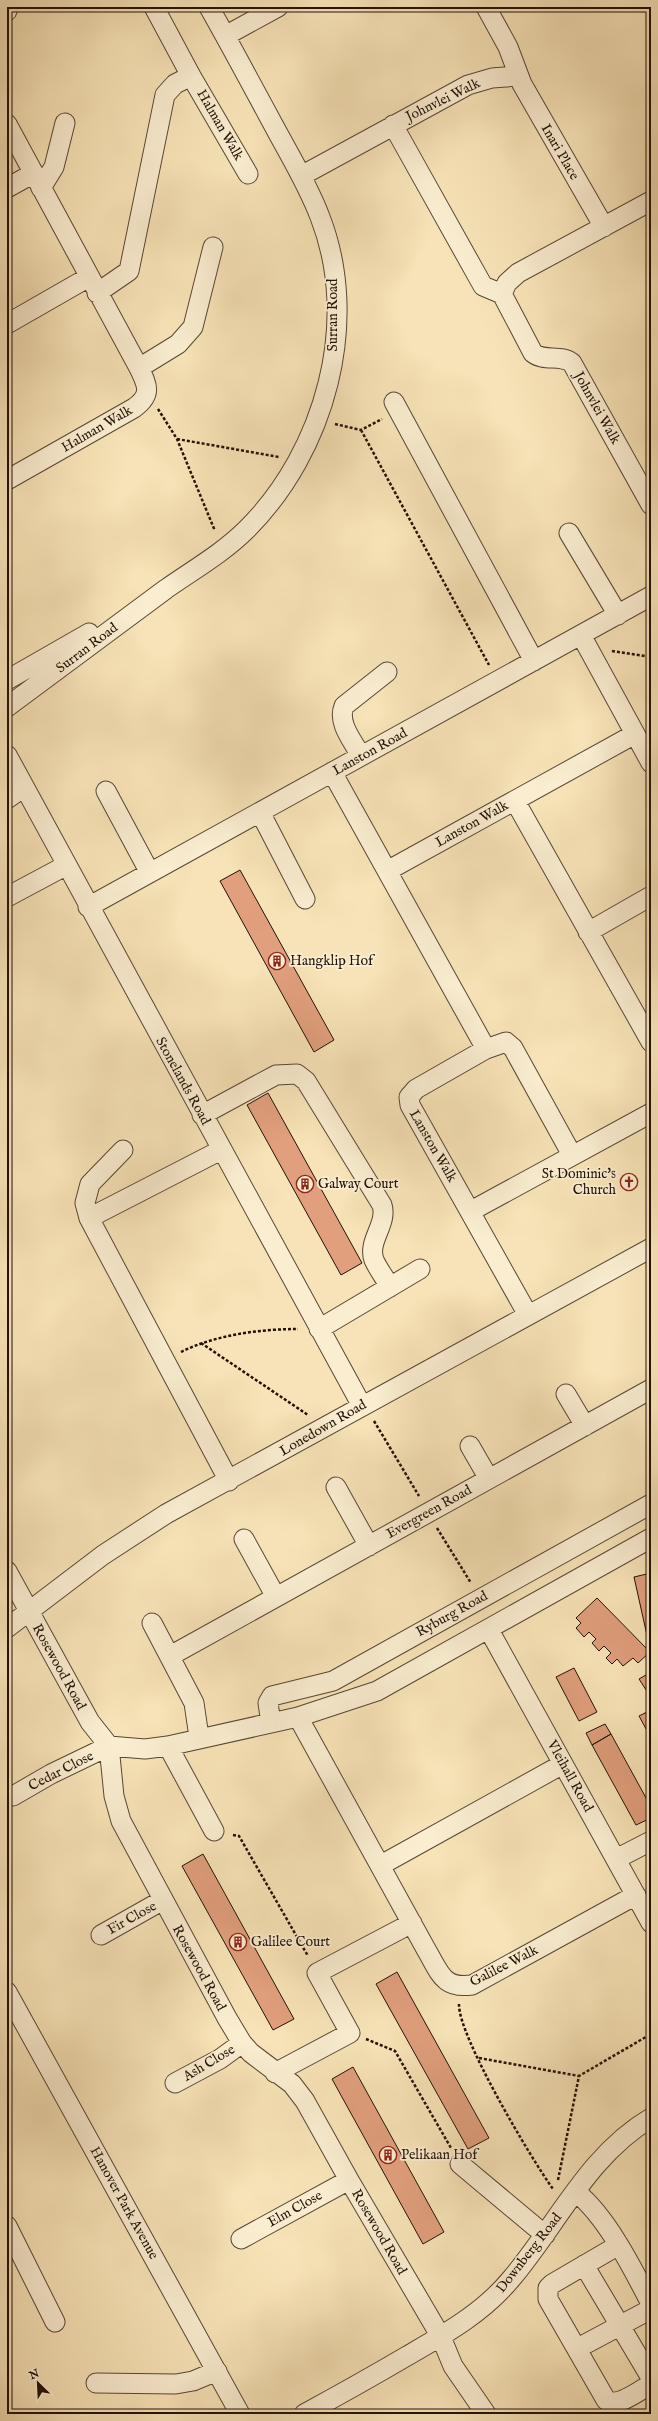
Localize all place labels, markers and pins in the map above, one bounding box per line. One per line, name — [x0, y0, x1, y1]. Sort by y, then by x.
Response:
building icon: Hangklip Hof — [267, 951, 287, 971]
place label: Hangklip Hof — [290, 952, 376, 970]
place label: St Dominic's Church — [542, 1165, 617, 1199]
church icon: St Dominic's Church — [619, 1172, 639, 1192]
building icon: Galway Court — [295, 1174, 315, 1194]
place label: Galway Court — [318, 1175, 399, 1193]
building icon: Galilee Court — [228, 1932, 248, 1952]
place label: Galilee Court — [251, 1933, 330, 1951]
building icon: Pelikaan Hof — [378, 2145, 398, 2165]
place label: Pelikaan Hof — [401, 2146, 480, 2164]

